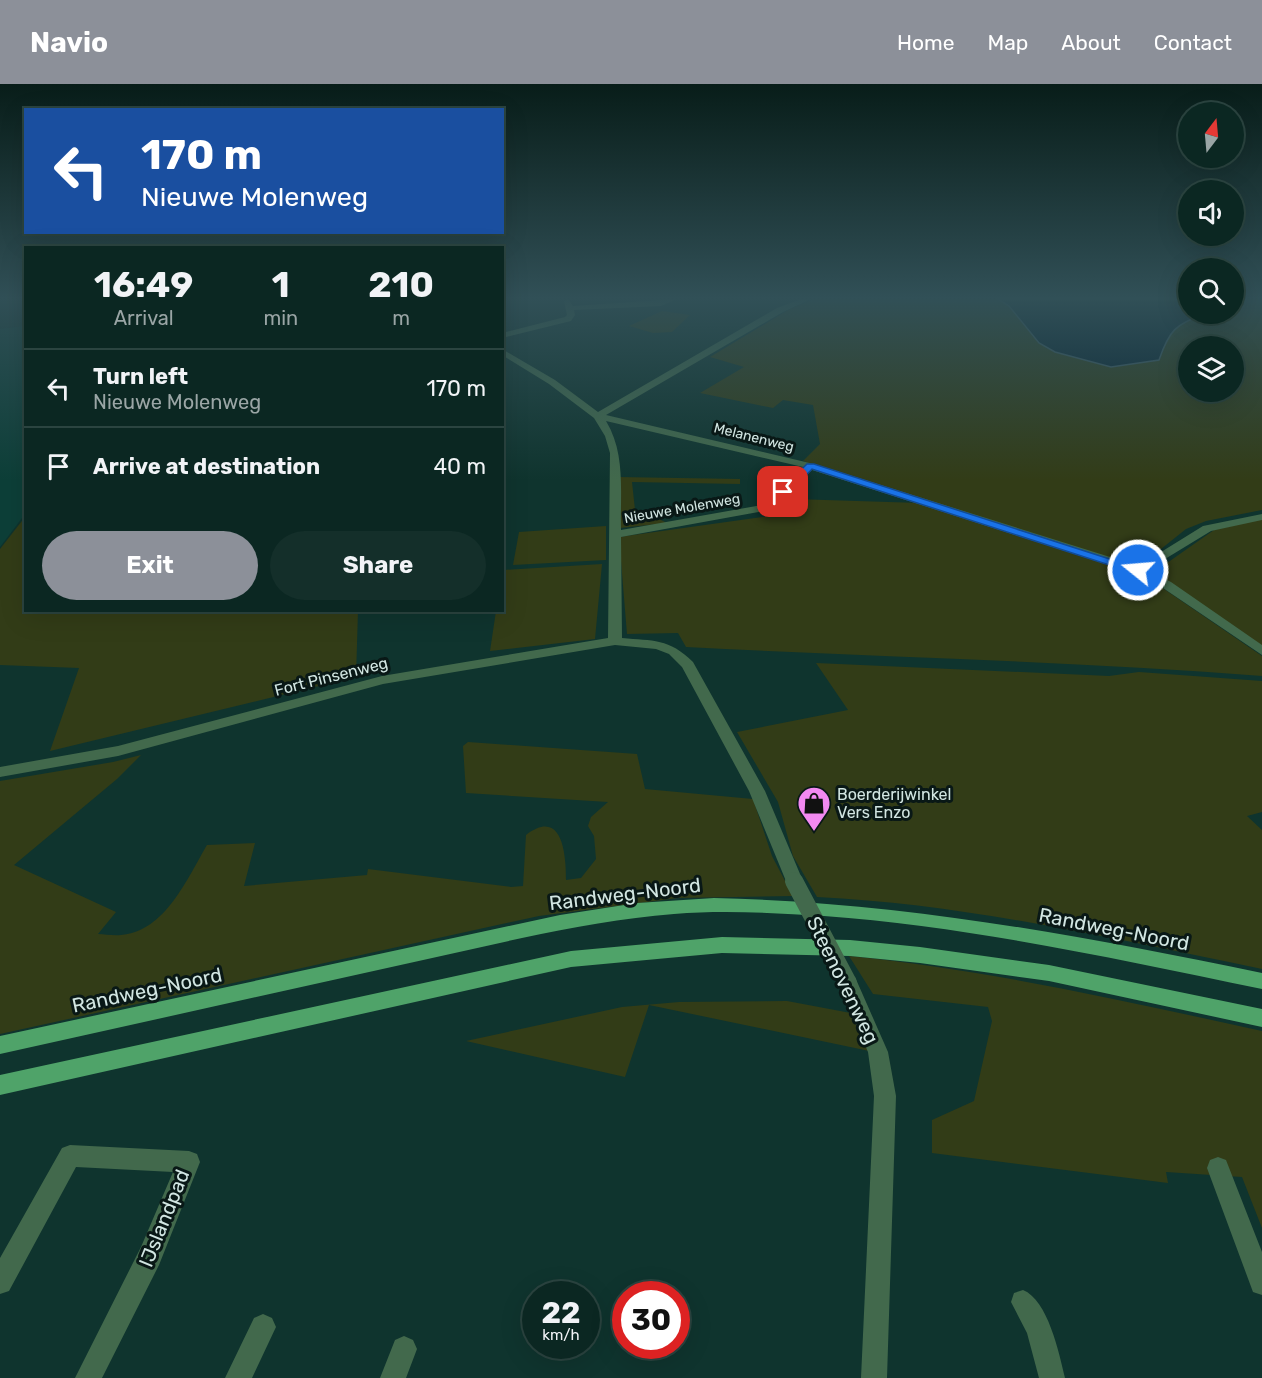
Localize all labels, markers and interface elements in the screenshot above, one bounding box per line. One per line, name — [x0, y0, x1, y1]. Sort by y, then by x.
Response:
text: Navio — [30, 26, 108, 59]
text: Home — [897, 30, 954, 55]
text: Map — [987, 30, 1028, 55]
text: About — [1061, 30, 1121, 55]
text: Contact — [1154, 30, 1232, 55]
north arrow — [1178, 102, 1244, 168]
map controls — [1178, 102, 1244, 402]
text: 170 m — [141, 130, 262, 180]
icon: left — [42, 132, 120, 210]
button: sound — [1178, 180, 1244, 246]
text: Nieuwe Molenweg — [141, 181, 368, 213]
button: search — [1178, 258, 1244, 324]
text: 16:49 — [94, 263, 193, 306]
text: 1 — [272, 263, 290, 306]
text: 210 — [368, 263, 434, 306]
text: Arrival — [114, 306, 174, 330]
text: min — [263, 306, 298, 330]
text: m — [392, 306, 410, 330]
button: layers — [1178, 336, 1244, 402]
text: Turn left — [93, 363, 188, 390]
icon: left — [42, 372, 75, 405]
text: 170 m — [426, 375, 486, 402]
text: Nieuwe Molenweg — [93, 390, 261, 414]
street label: Melanenweg — [712, 419, 796, 456]
icon: arrive — [42, 450, 75, 483]
text: Arrive at destination — [93, 453, 320, 480]
text: 40 m — [433, 453, 486, 480]
pin — [757, 466, 808, 517]
icon: arrive — [766, 475, 799, 508]
street label: Nieuwe Molenweg — [623, 490, 742, 527]
button: Exit — [42, 531, 258, 600]
button: Share — [270, 531, 486, 600]
position arrow — [1106, 538, 1170, 602]
street label: Fort Pinsenweg — [272, 653, 390, 700]
shop icon: Boerderijwinkel Vers Enzo — [796, 785, 832, 832]
place label: Boerderijwinkel Vers Enzo — [837, 785, 951, 822]
street label: Randweg-Noord — [548, 873, 702, 915]
street label: Randweg-Noord — [1037, 903, 1191, 955]
street label: Steenovenweg — [802, 912, 884, 1048]
street label: Randweg-Noord — [70, 962, 224, 1018]
street label: IJslandpad — [134, 1166, 194, 1270]
speed limit sign: 30 — [612, 1281, 690, 1359]
text: 22 — [542, 1295, 581, 1331]
text: km/h — [542, 1326, 580, 1344]

